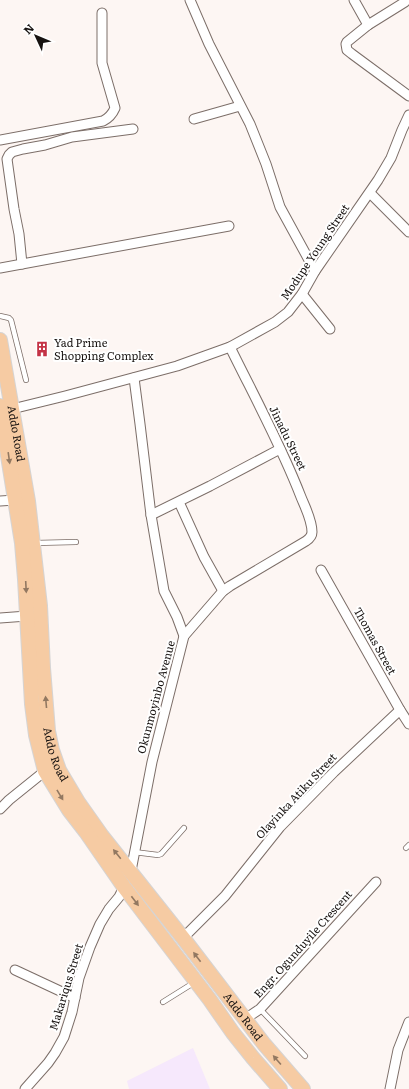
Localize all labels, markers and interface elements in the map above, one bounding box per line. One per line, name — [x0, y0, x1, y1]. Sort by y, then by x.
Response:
north arrow — [16, 16, 56, 56]
text: N — [19, 19, 37, 37]
street label: Modupe Young Street — [276, 200, 353, 303]
place label: Yad Prime Shopping Complex — [54, 334, 154, 363]
building icon: Yad Prime Shopping Complex — [33, 340, 51, 358]
street label: Jinadu Street — [266, 403, 312, 473]
street label: Addo Road — [5, 404, 30, 463]
one-way arrow — [6, 452, 12, 464]
one-way arrow — [22, 581, 29, 593]
street label: Thomas Street — [351, 604, 401, 678]
street label: Okunmoyinbo Avenue — [132, 638, 178, 755]
one-way arrow — [42, 696, 49, 708]
street label: Addo Road — [40, 726, 73, 784]
street label: Olayinka Atiku Street — [251, 748, 340, 842]
one-way arrow — [56, 790, 64, 800]
one-way arrow — [113, 849, 122, 860]
street label: Engr. Ogunduyile Crescent — [249, 886, 355, 1001]
one-way arrow — [131, 896, 139, 907]
street label: Makariqus Street — [44, 941, 86, 1032]
one-way arrow — [193, 951, 202, 962]
street label: Addo Road — [220, 989, 268, 1044]
one-way arrow — [273, 1055, 282, 1064]

